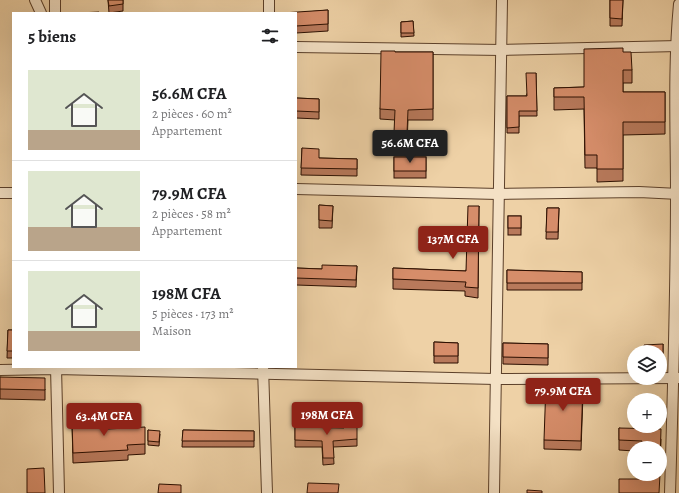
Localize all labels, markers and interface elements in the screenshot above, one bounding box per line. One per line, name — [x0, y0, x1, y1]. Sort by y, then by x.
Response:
text: 5 biens — [28, 25, 76, 48]
icon: filters — [259, 25, 281, 47]
text: 56.6M CFA — [152, 82, 227, 105]
icon: home — [60, 86, 108, 134]
text: 2 pièces · 60 m² — [152, 105, 232, 122]
text: Appartement — [152, 122, 222, 139]
pin: 56.6M CFA — [364, 130, 456, 164]
text: 56.6M CFA — [381, 134, 439, 151]
text: 79.9M CFA — [152, 182, 226, 205]
icon: home — [60, 187, 108, 235]
text: 2 pièces · 58 m² — [152, 205, 231, 222]
text: Appartement — [152, 222, 222, 239]
pin: 137M CFA — [412, 226, 494, 260]
text: 137M CFA — [427, 230, 479, 247]
text: 198M CFA — [152, 282, 221, 305]
icon: home — [60, 287, 108, 335]
text: 5 pièces · 173 m² — [152, 305, 234, 322]
text: Maison — [152, 322, 191, 339]
map controls — [627, 345, 667, 481]
button: layers — [627, 345, 667, 385]
pin: 79.9M CFA — [517, 378, 609, 412]
text: 79.9M CFA — [535, 382, 591, 399]
button: + — [627, 393, 667, 433]
pin: 198M CFA — [286, 402, 368, 436]
pin: 63.4M CFA — [58, 403, 150, 437]
text: 198M CFA — [301, 406, 353, 423]
text: 63.4M CFA — [75, 407, 133, 424]
button: − — [627, 441, 667, 481]

